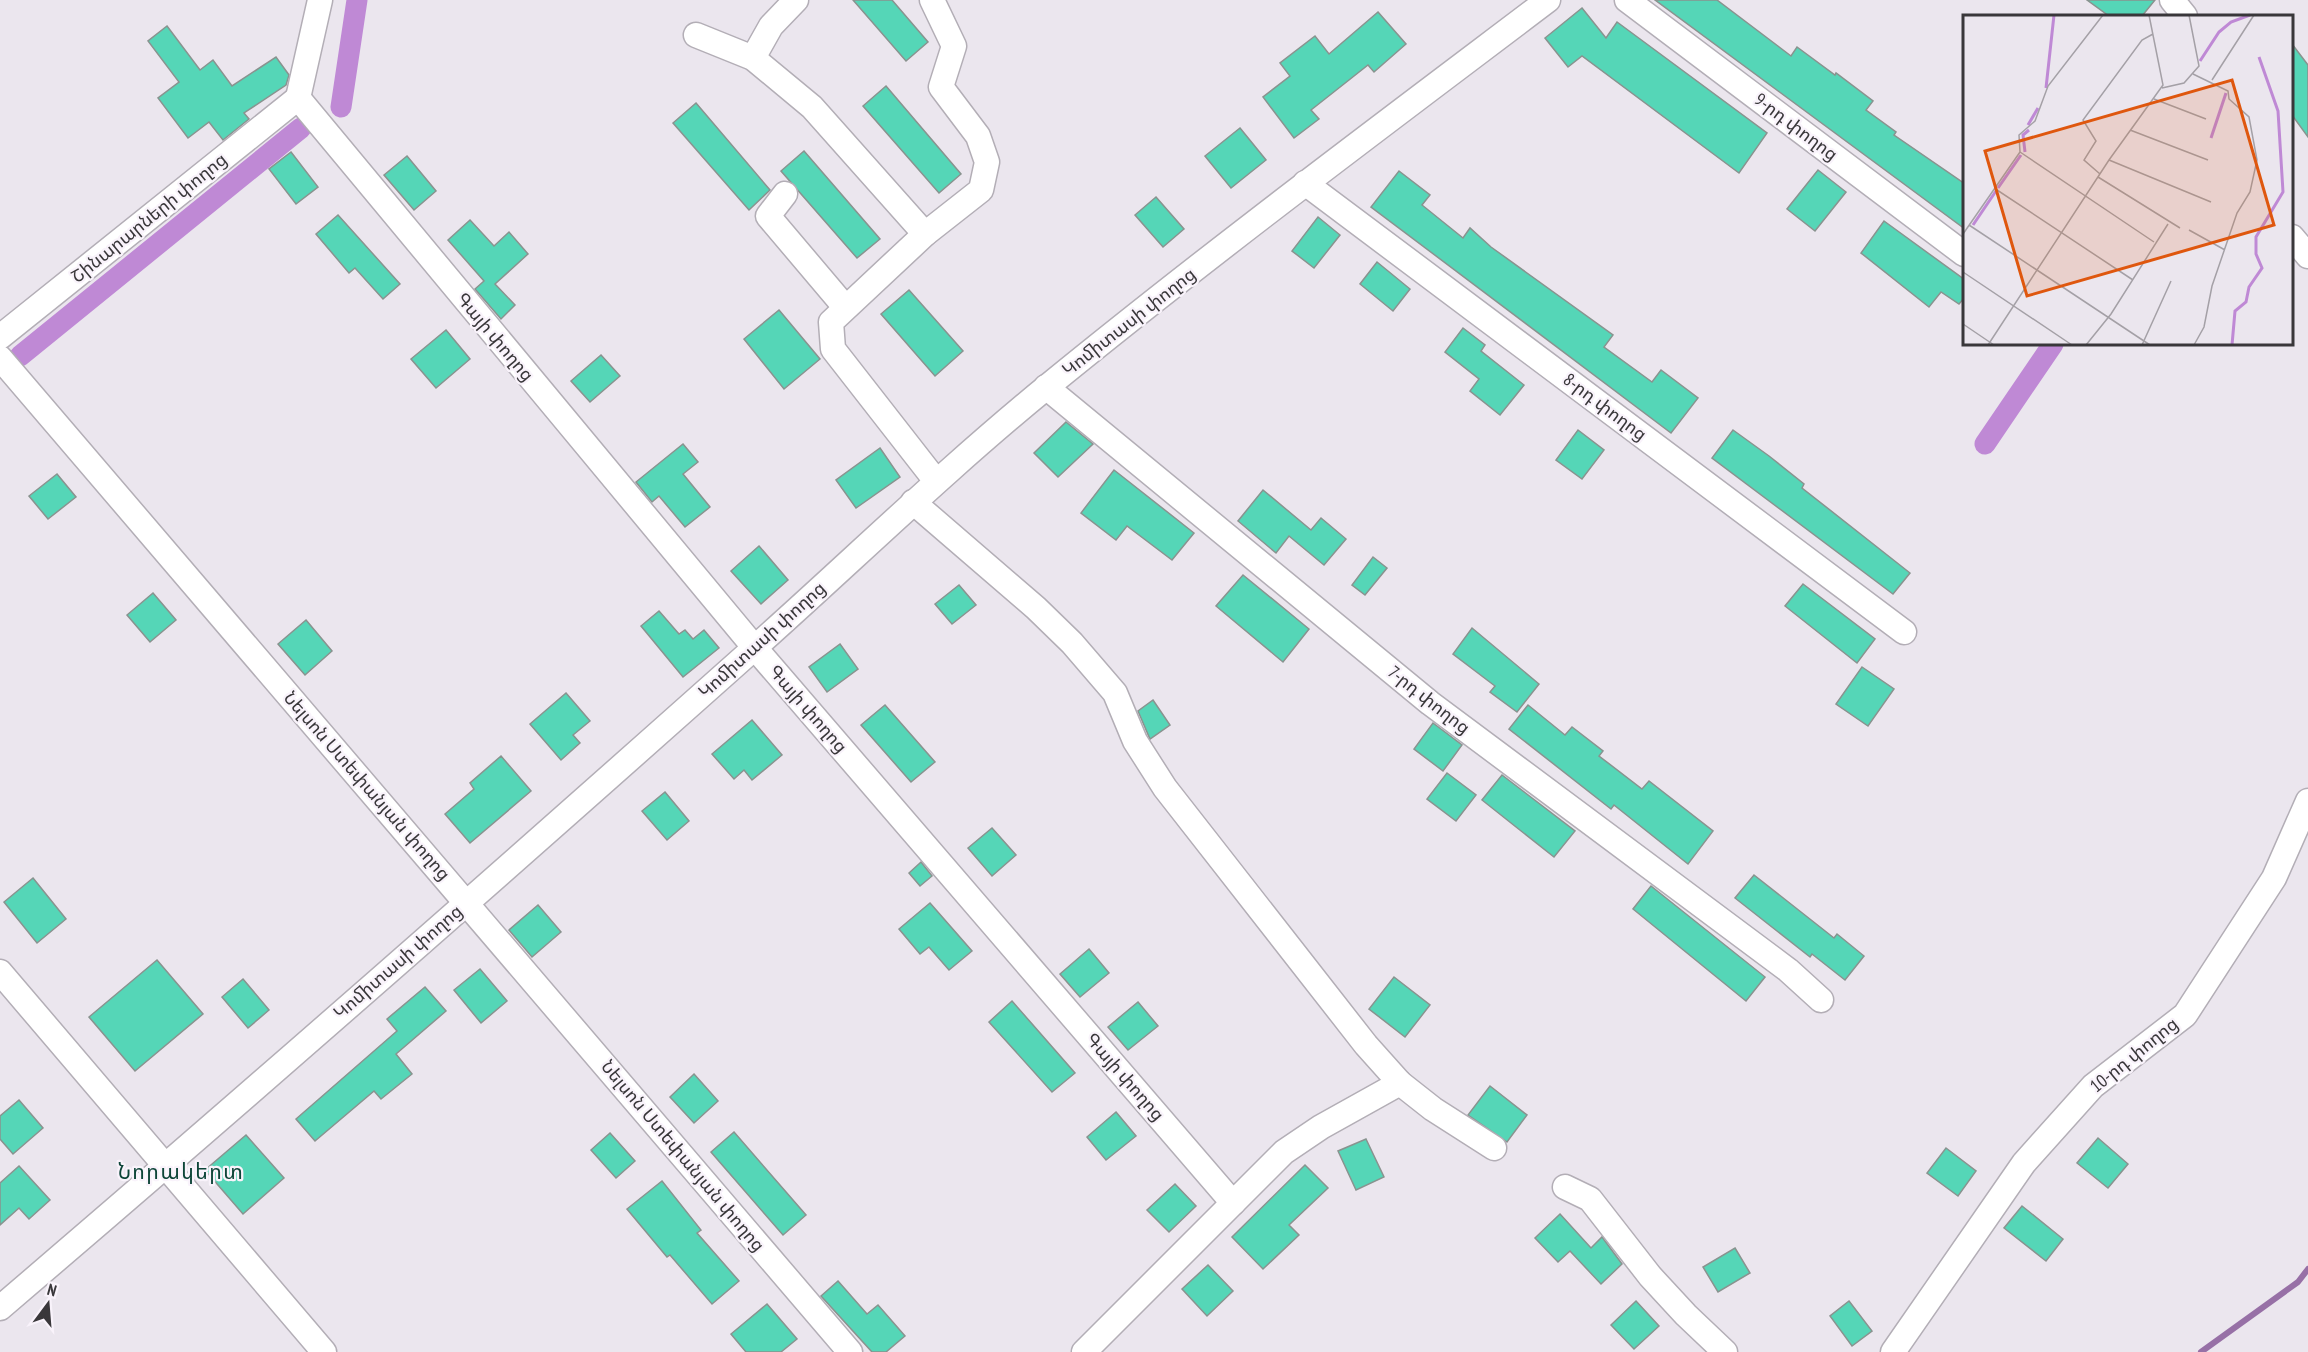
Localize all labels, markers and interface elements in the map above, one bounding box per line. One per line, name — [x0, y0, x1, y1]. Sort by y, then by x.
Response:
inset map — [1963, 15, 2293, 345]
street label: 9-րդ փողոց — [1750, 88, 1843, 166]
street label: Շինարարների փողոց — [66, 148, 231, 288]
street label: Կոմիտասի փողոց — [1057, 262, 1200, 381]
street label: Գայի փողոց — [452, 288, 539, 386]
street label: 8-րդ փողոց — [1559, 368, 1652, 446]
street label: Կոմիտասի փողոց — [693, 576, 830, 703]
street label: Գայի փողոց — [764, 660, 853, 757]
street label: 7-րդ փողոց — [1384, 660, 1475, 739]
street label: Նելսոն Ստեփանյան փողոց — [279, 686, 456, 885]
street label: Կոմիտասի փողոց — [328, 899, 467, 1024]
street label: 10-րդ փողոց — [2085, 1012, 2182, 1097]
street label: Գայի փողոց — [1081, 1028, 1170, 1125]
street label: Նելսոն Ստեփանյան փողոց — [597, 1055, 770, 1256]
district label: Նորակերտ — [118, 1158, 244, 1185]
north arrow — [18, 1274, 78, 1334]
text: N — [45, 1279, 59, 1300]

